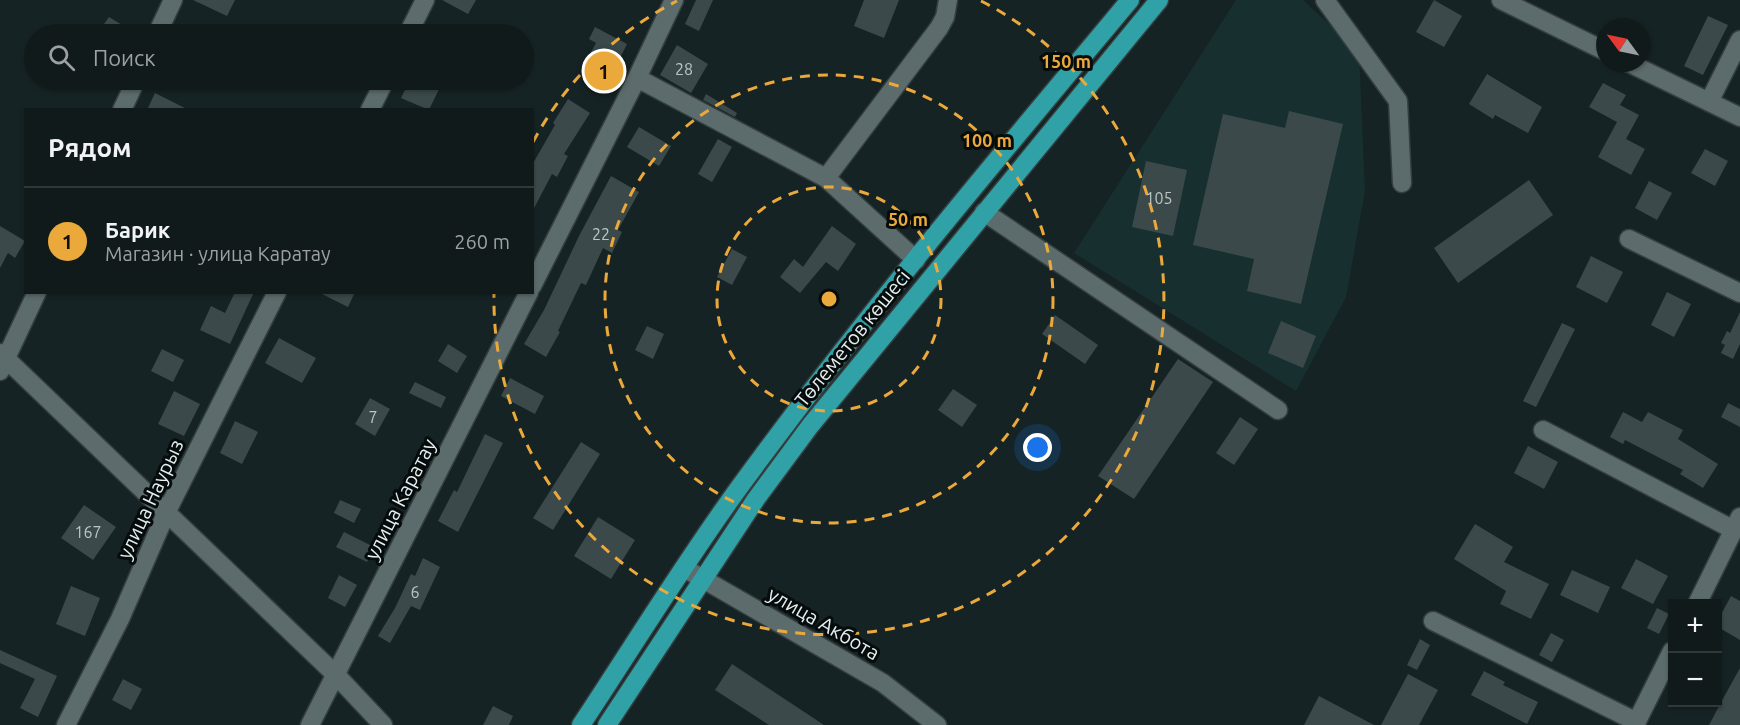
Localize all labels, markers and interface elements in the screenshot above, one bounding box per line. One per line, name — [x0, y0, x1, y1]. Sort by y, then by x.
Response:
north arrow — [1596, 18, 1650, 72]
search box — [24, 24, 534, 90]
icon: search — [45, 41, 78, 74]
text: Поиск — [93, 45, 156, 70]
pin: 1 — [584, 48, 624, 94]
text: 150 m — [1041, 51, 1091, 71]
house number: 28 — [675, 60, 693, 78]
text: 100 m — [962, 130, 1012, 150]
text: Рядом — [48, 133, 132, 162]
house number: 105 — [1145, 189, 1173, 207]
text: 50 m — [888, 209, 928, 229]
text: Барик — [105, 217, 170, 242]
house number: 22 — [592, 225, 610, 243]
text: 1 — [62, 230, 73, 253]
text: 260 m — [454, 230, 510, 253]
text: Магазин · улица Каратау — [105, 242, 331, 265]
street label: Төлеметов көшесі — [790, 265, 914, 411]
centre of rings — [819, 289, 839, 309]
house number: 7 — [368, 408, 378, 426]
your location — [1023, 433, 1052, 462]
street label: улица Каратау — [360, 434, 440, 563]
street label: улица Наурыз — [112, 436, 188, 562]
house number: 167 — [74, 523, 102, 541]
street label: улица Акбота — [764, 582, 884, 664]
house number: 6 — [410, 583, 420, 601]
map controls — [1668, 599, 1722, 707]
button: + — [1668, 599, 1722, 653]
button: − — [1668, 653, 1722, 707]

